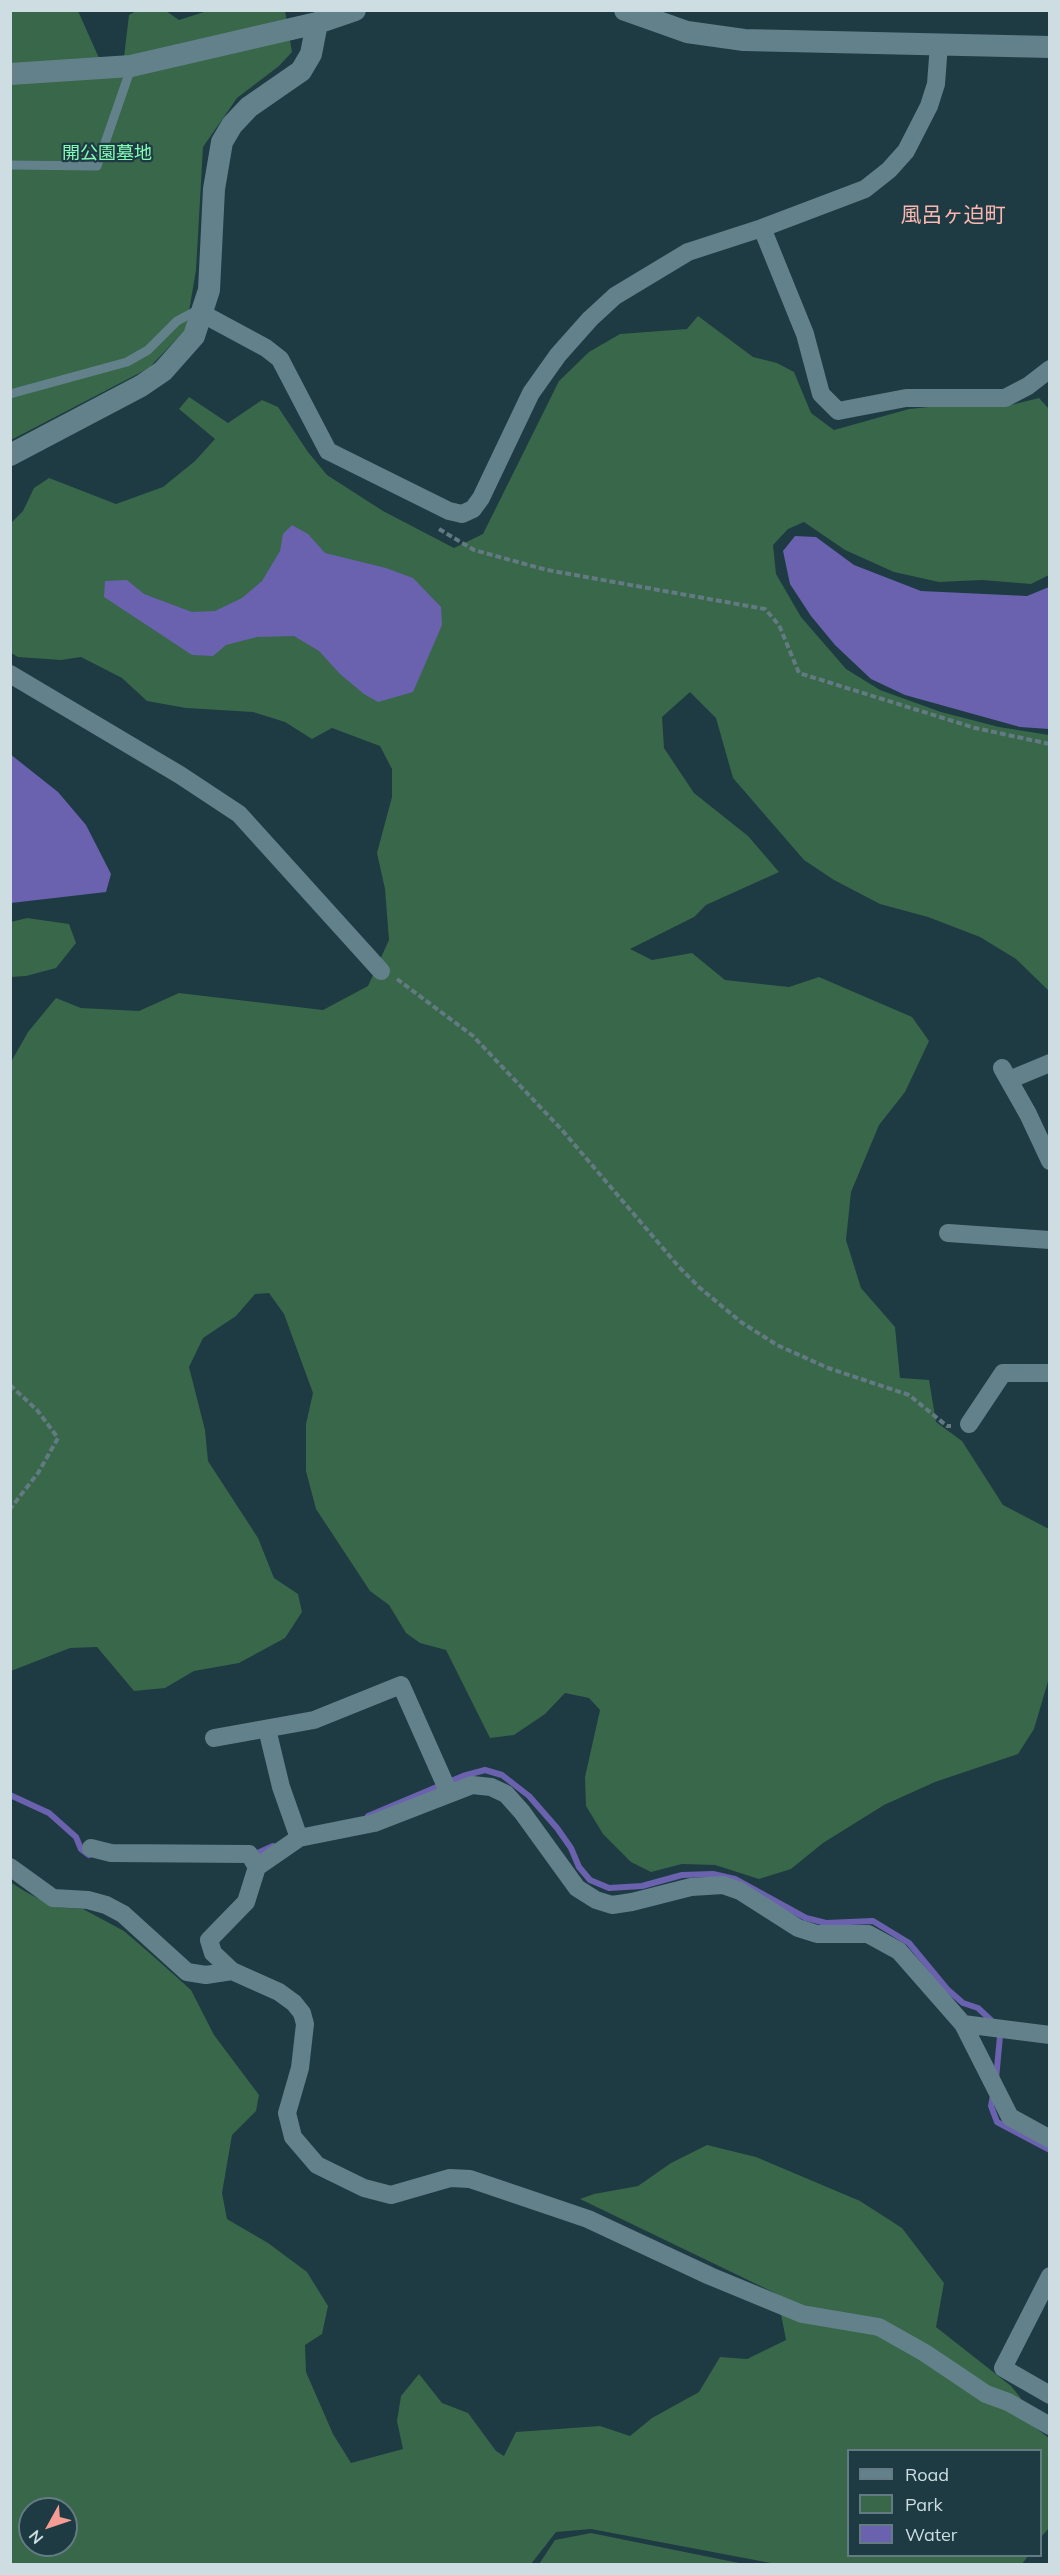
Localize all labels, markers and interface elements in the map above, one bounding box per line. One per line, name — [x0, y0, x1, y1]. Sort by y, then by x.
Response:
park label: 開公園墓地 — [62, 143, 152, 165]
district label: 風呂ヶ迫町 — [901, 203, 1005, 229]
legend — [847, 2449, 1042, 2557]
text: Road — [905, 2463, 949, 2486]
text: Park — [905, 2493, 943, 2516]
north arrow — [18, 2497, 78, 2557]
text: Water — [905, 2523, 957, 2546]
text: N — [24, 2526, 47, 2548]

